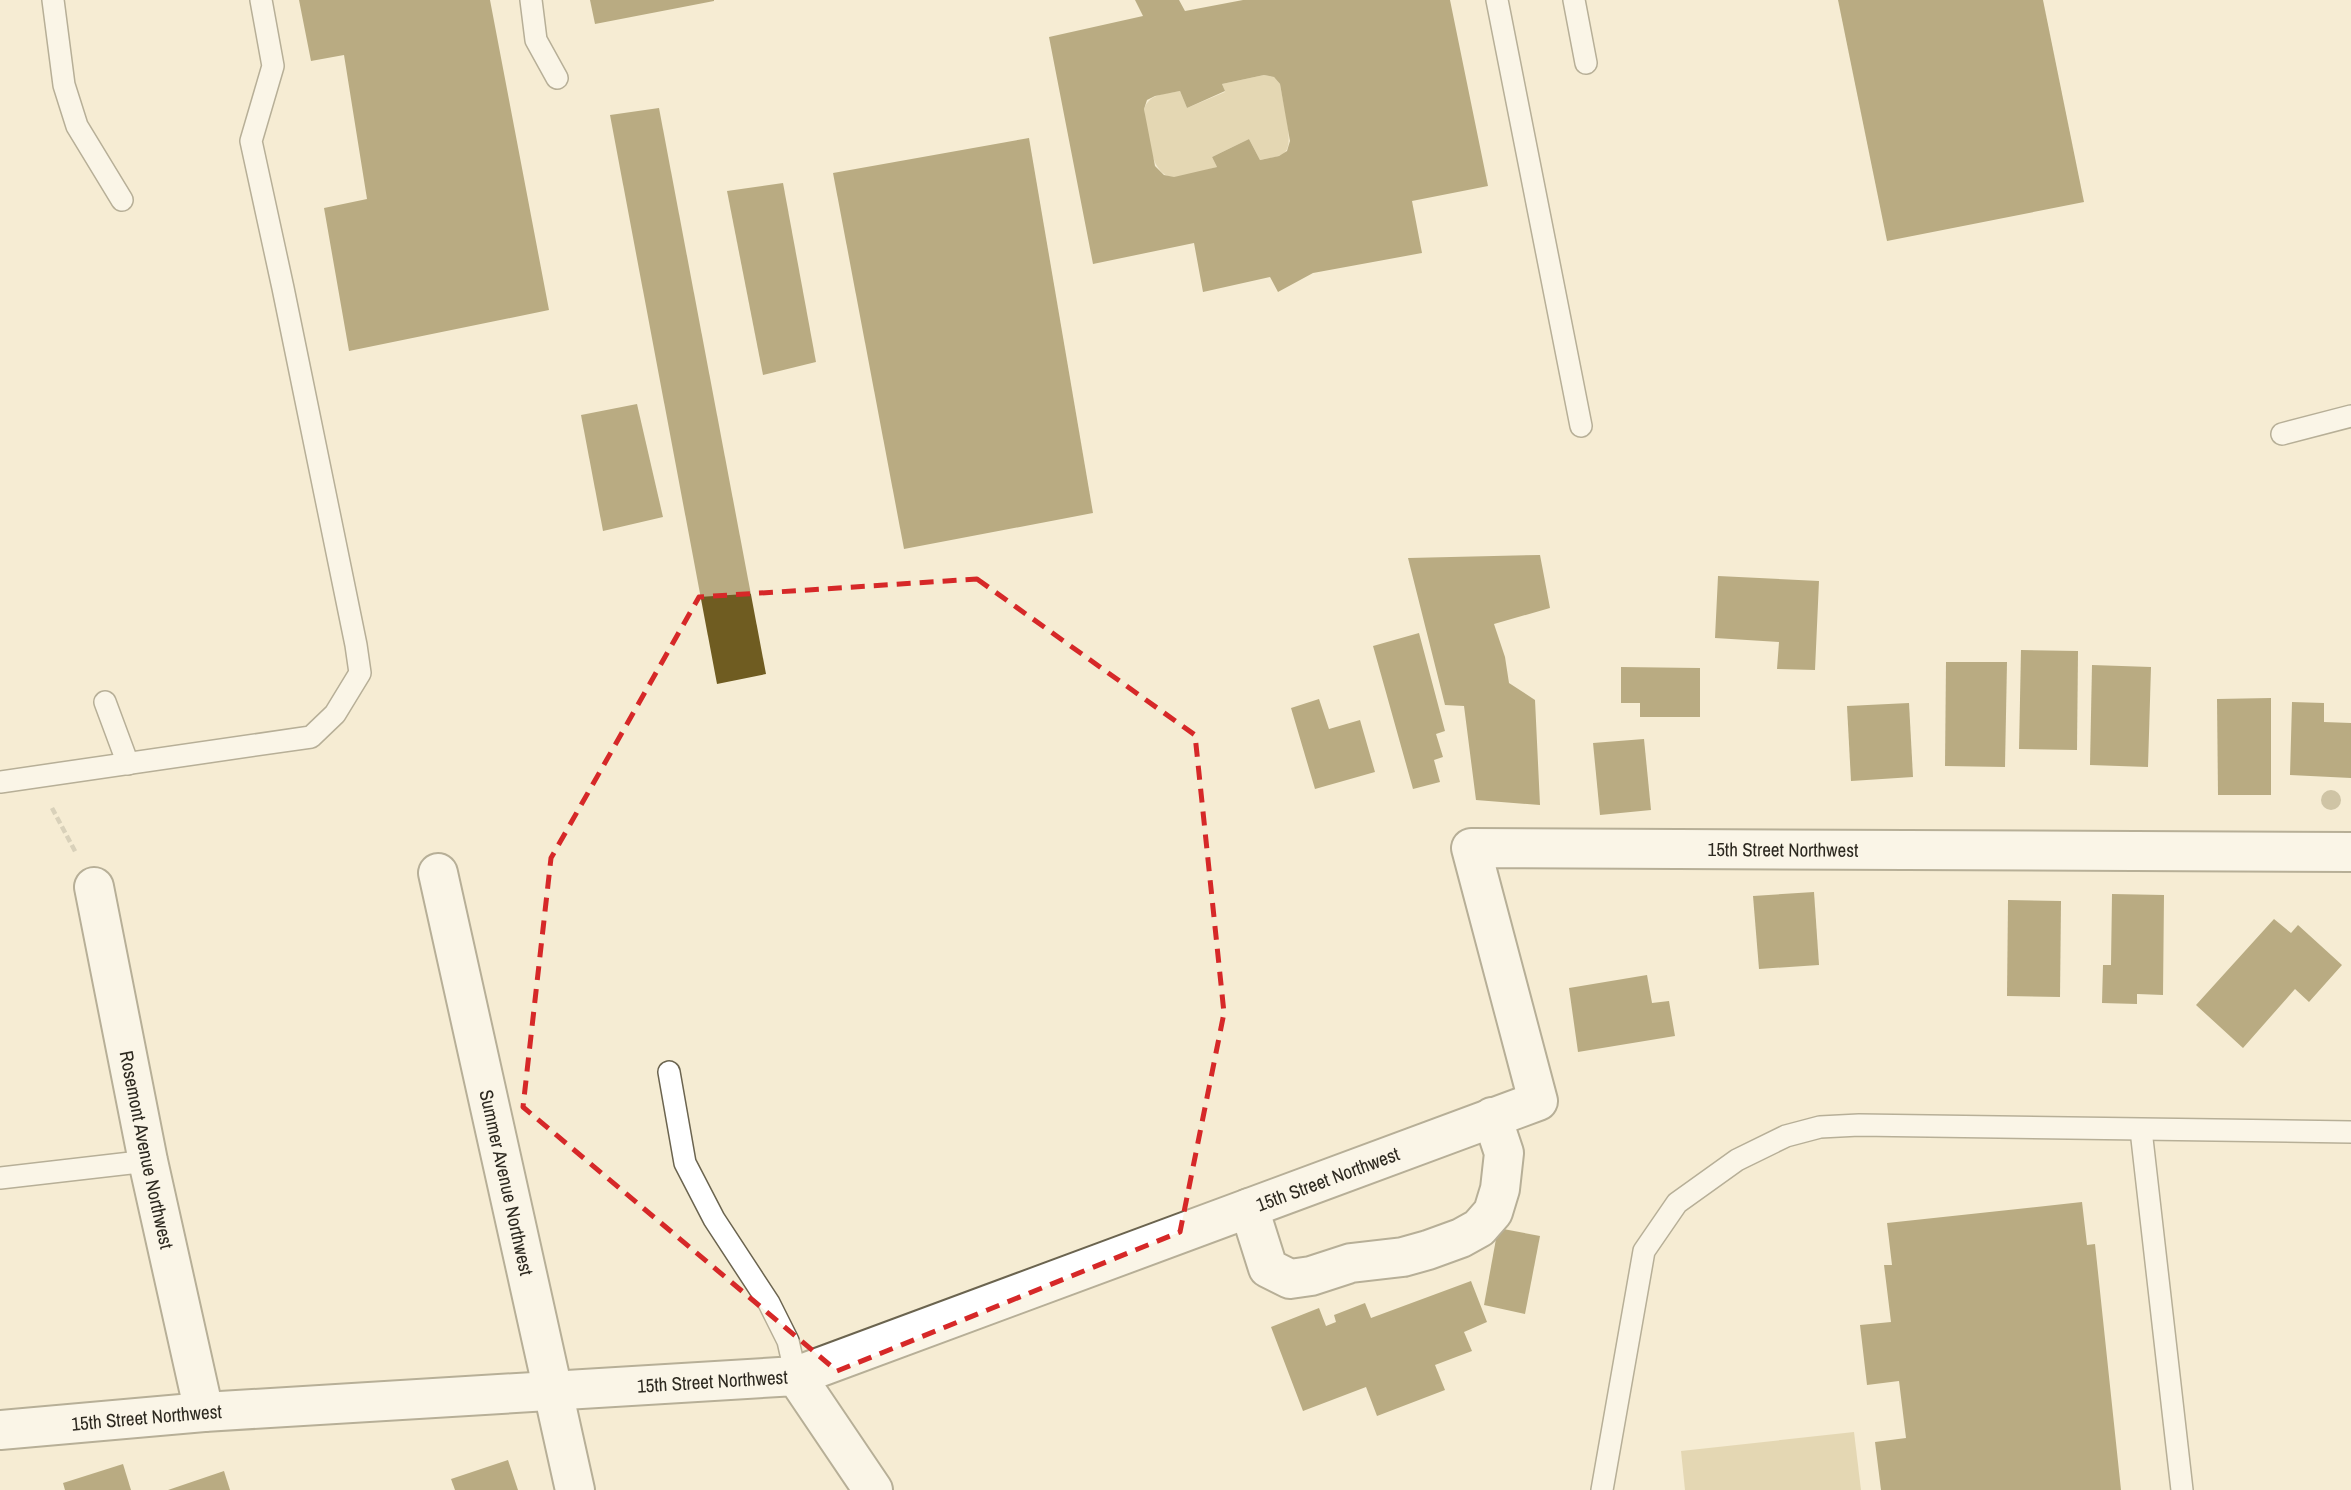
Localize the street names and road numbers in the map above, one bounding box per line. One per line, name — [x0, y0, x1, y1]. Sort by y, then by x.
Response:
street label: 15th Street Northwest — [1707, 836, 1859, 863]
street label: Rosemont Avenue Northwest — [114, 1048, 180, 1252]
street label: Summer Avenue Northwest — [473, 1087, 540, 1278]
street label: 15th Street Northwest — [1252, 1140, 1404, 1217]
street label: 15th Street Northwest — [636, 1363, 789, 1399]
street label: 15th Street Northwest — [70, 1398, 223, 1437]

